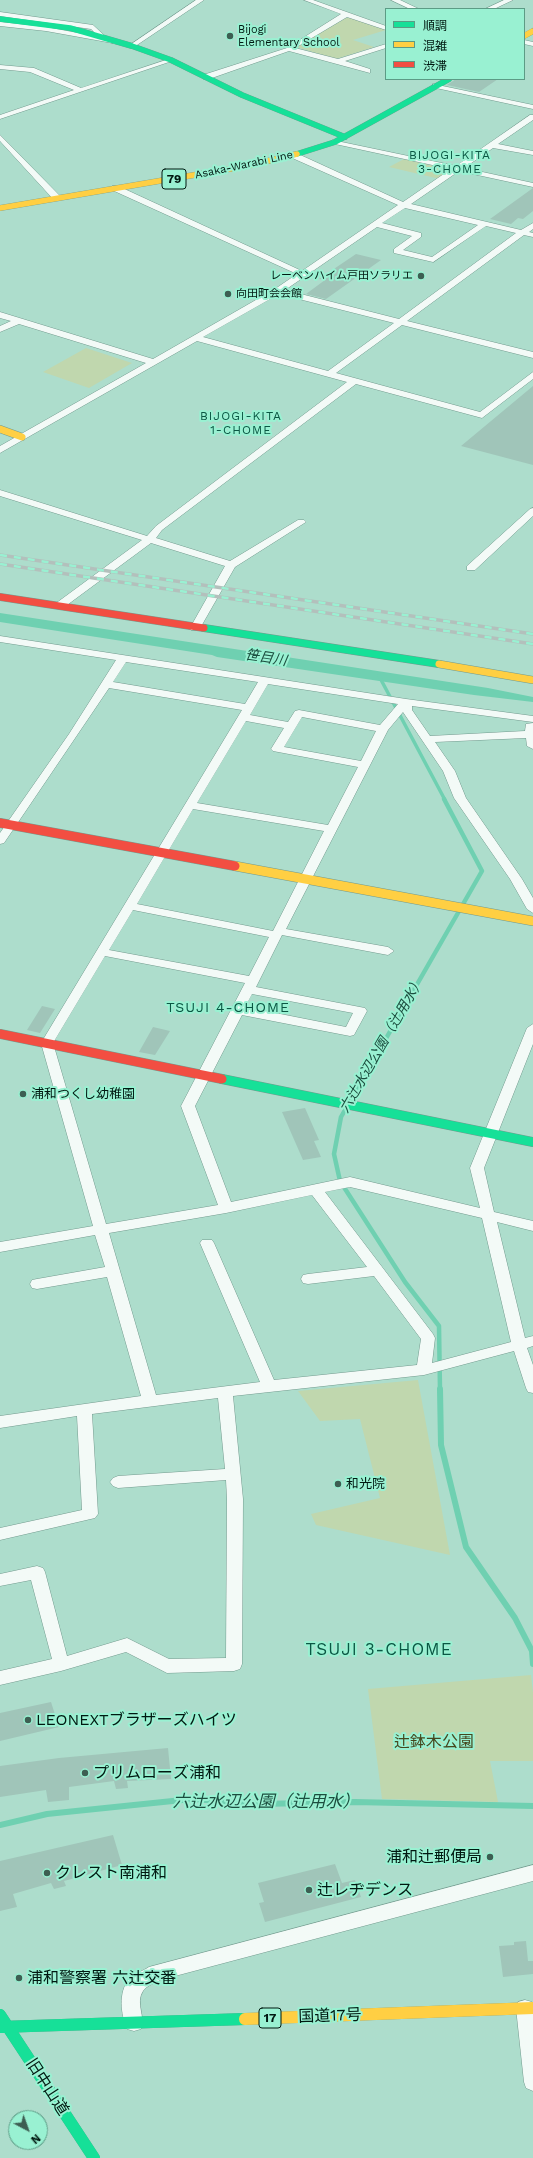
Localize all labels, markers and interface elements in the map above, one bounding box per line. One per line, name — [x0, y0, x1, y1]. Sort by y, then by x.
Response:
legend — [385, 8, 525, 80]
text: 順調 — [423, 19, 447, 33]
place label: Bijogi Elementary School — [238, 23, 340, 49]
marker: Bijogi Elementary School — [225, 31, 235, 41]
text: 混雑 — [423, 39, 447, 53]
text: 渋滞 — [423, 59, 447, 73]
street label: Asaka-Warabi Line — [194, 148, 294, 182]
district label: BIJOGI-KITA 3-CHOME — [409, 148, 491, 176]
road number: 79 — [162, 169, 186, 189]
place label: レーベンハイム戸田ソラリエ — [270, 269, 413, 283]
marker: レーベンハイム戸田ソラリエ — [416, 271, 426, 281]
place label: 向田町会会館 — [236, 287, 302, 301]
marker: 向田町会会館 — [223, 289, 233, 299]
district label: BIJOGI-KITA 1-CHOME — [200, 409, 282, 437]
water label: 笹目川 — [244, 646, 288, 670]
water label: 六辻水辺公園（辻用水） — [336, 974, 428, 1116]
district label: TSUJI 4-CHOME — [166, 1000, 290, 1016]
place label: 浦和つくし幼稚園 — [31, 1086, 135, 1102]
marker: 浦和つくし幼稚園 — [18, 1089, 28, 1099]
place label: 和光院 — [346, 1476, 385, 1492]
marker: 和光院 — [333, 1479, 343, 1489]
district label: TSUJI 3-CHOME — [306, 1640, 452, 1660]
place label: LEONEXTブラザーズハイツ — [36, 1710, 237, 1730]
marker: LEONEXTブラザーズハイツ — [23, 1715, 33, 1725]
park label: 辻鉢木公園 — [394, 1732, 474, 1752]
place label: プリムローズ浦和 — [93, 1763, 221, 1783]
marker: プリムローズ浦和 — [80, 1768, 90, 1778]
water label: 六辻水辺公園（辻用水） — [173, 1792, 359, 1812]
place label: 浦和辻郵便局 — [386, 1847, 482, 1867]
marker: 浦和辻郵便局 — [485, 1852, 495, 1862]
place label: クレスト南浦和 — [55, 1863, 167, 1883]
marker: クレスト南浦和 — [42, 1868, 52, 1878]
place label: 辻レヂデンス — [317, 1880, 413, 1900]
marker: 辻レヂデンス — [304, 1885, 314, 1895]
place label: 浦和警察署 六辻交番 — [27, 1968, 176, 1988]
marker: 浦和警察署 六辻交番 — [14, 1973, 24, 1983]
street label: 国道17号 — [298, 2005, 362, 2027]
road number: 17 — [259, 2008, 281, 2028]
street label: 旧中山道 — [22, 2055, 72, 2119]
north arrow — [8, 2110, 48, 2150]
text: N — [28, 2131, 43, 2146]

